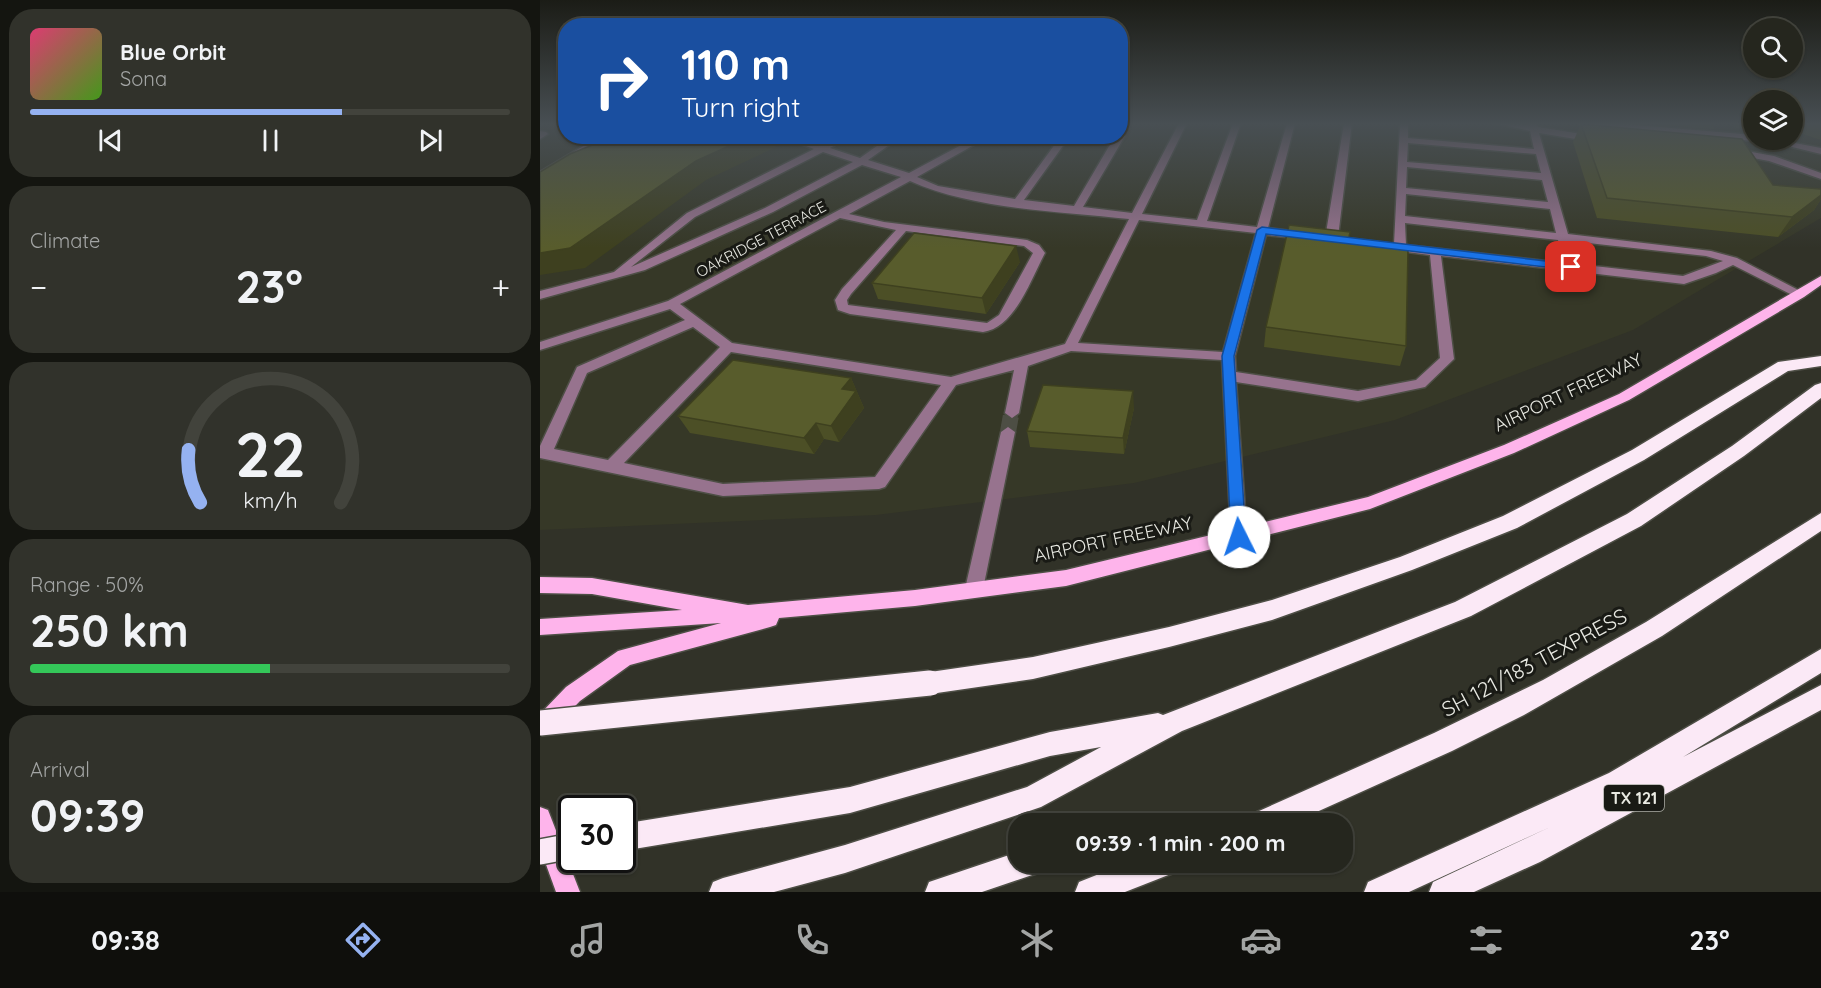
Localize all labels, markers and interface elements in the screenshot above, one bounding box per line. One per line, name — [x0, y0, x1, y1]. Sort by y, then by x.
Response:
map controls — [1743, 18, 1803, 150]
button: search — [1743, 18, 1803, 78]
text: Blue Orbit — [120, 38, 226, 66]
text: 110 m — [681, 38, 790, 91]
icon: right — [582, 42, 660, 120]
text: Sona — [120, 66, 167, 91]
text: Turn right — [681, 90, 800, 124]
button: layers — [1743, 90, 1803, 150]
icon: previous — [94, 124, 127, 157]
icon: pause — [254, 124, 287, 157]
icon: next — [414, 124, 447, 157]
street label: OAKRIDGE TERRACE — [693, 197, 829, 281]
text: Climate — [30, 228, 100, 253]
pin — [1545, 241, 1596, 292]
icon: arrive — [1554, 250, 1587, 283]
text: 23° — [236, 258, 303, 314]
text: − — [30, 266, 47, 307]
text: + — [491, 266, 510, 307]
street label: AIRPORT FREEWAY — [1490, 348, 1646, 436]
text: 22 — [234, 415, 306, 493]
text: km/h — [243, 487, 297, 513]
position arrow — [1207, 505, 1271, 569]
street label: AIRPORT FREEWAY — [1032, 511, 1194, 567]
text: Range · 50% — [30, 572, 144, 597]
text: 250 km — [30, 602, 189, 658]
street label: SH 121/183 TEXPRESS — [1437, 602, 1631, 722]
text: Arrival — [30, 757, 90, 782]
road number: TX 121 — [1604, 785, 1664, 811]
text: 09:39 — [30, 787, 145, 843]
speed limit sign: 30 — [558, 795, 636, 873]
text: 09:39 · 1 min · 200 m — [1075, 829, 1286, 857]
icon: directions — [342, 919, 384, 961]
icon: music — [567, 919, 609, 961]
icon: phone — [791, 919, 833, 961]
icon: climate — [1016, 919, 1058, 961]
icon: car — [1240, 919, 1282, 961]
icon: filters — [1465, 919, 1507, 961]
text: 09:38 — [91, 923, 160, 957]
text: 23° — [1689, 923, 1730, 957]

